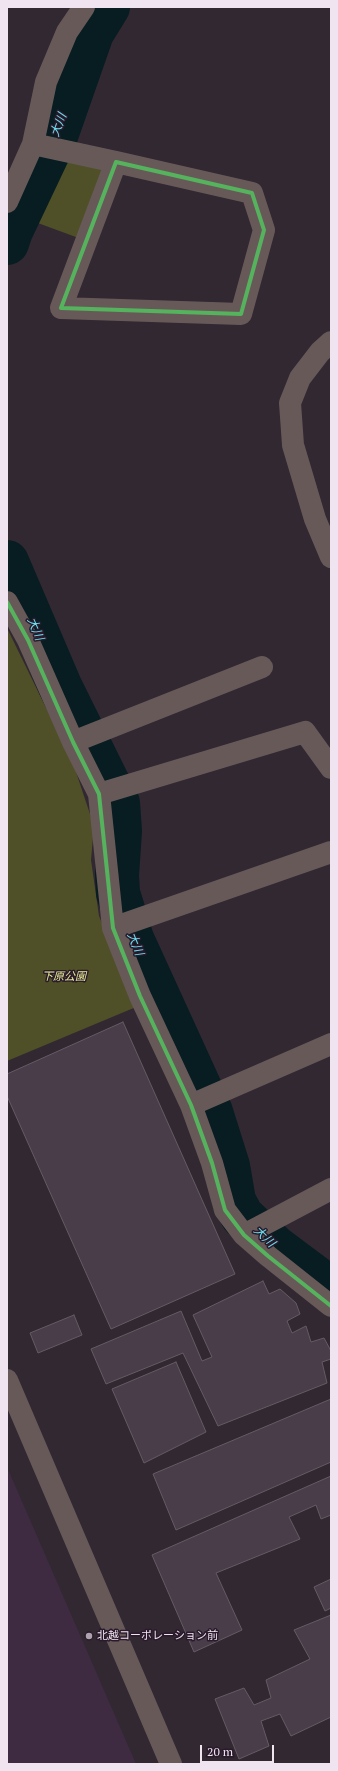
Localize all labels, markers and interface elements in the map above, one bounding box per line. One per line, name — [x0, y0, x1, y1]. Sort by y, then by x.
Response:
water label: 大川 — [48, 111, 70, 139]
water label: 大川 — [24, 615, 46, 643]
water label: 大川 — [124, 930, 146, 958]
park label: 下原公園 — [42, 970, 86, 984]
water label: 大川 — [250, 1223, 278, 1251]
place label: 北越コーポレーション前 — [97, 1629, 218, 1643]
marker: 北越コーポレーション前 — [84, 1631, 94, 1641]
scale bar — [202, 1737, 276, 1763]
text: 20 m — [207, 1744, 233, 1759]

